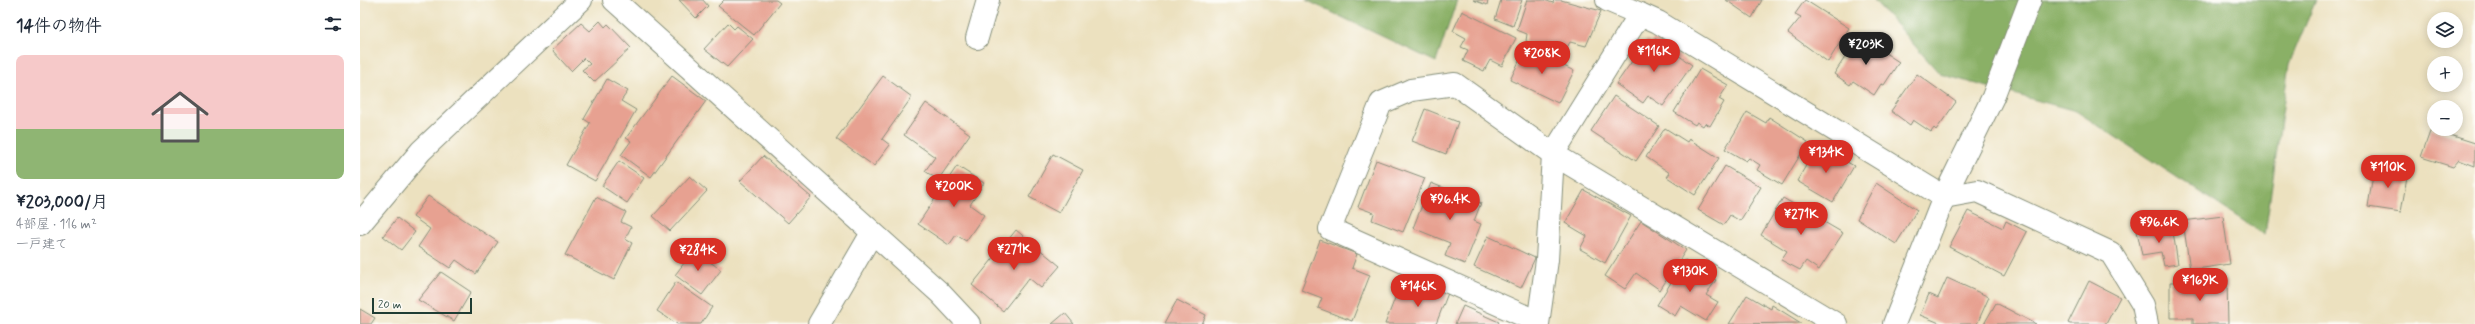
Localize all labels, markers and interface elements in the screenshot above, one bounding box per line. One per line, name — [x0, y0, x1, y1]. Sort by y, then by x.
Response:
map controls — [2427, 12, 2463, 136]
button: layers — [2427, 12, 2463, 48]
icon: filters — [322, 13, 344, 35]
text: 14件の物件 — [16, 15, 102, 37]
pin: ¥203K — [1838, 32, 1894, 66]
text: ¥203K — [1848, 36, 1884, 53]
pin: ¥116K — [1626, 39, 1682, 73]
pin: ¥208K — [1514, 41, 1570, 75]
text: ¥116K — [1637, 43, 1671, 60]
text: ¥208K — [1523, 45, 1561, 62]
button: + — [2427, 56, 2463, 92]
icon: home — [144, 81, 216, 153]
button: − — [2427, 100, 2463, 136]
pin: ¥134K — [1798, 140, 1854, 174]
text: ¥134K — [1808, 144, 1844, 161]
pin: ¥110K — [2360, 155, 2416, 189]
text: ¥110K — [2370, 159, 2406, 176]
pin: ¥200K — [926, 174, 982, 208]
text: ¥200K — [935, 178, 973, 195]
pin: ¥96.4K — [1417, 187, 1483, 221]
text: ¥203,000/月 — [16, 191, 108, 213]
text: ¥96.4K — [1430, 191, 1470, 208]
pin: ¥271K — [1773, 202, 1829, 236]
text: ¥271K — [1784, 206, 1818, 223]
pin: ¥96.6K — [2126, 210, 2192, 244]
text: ¥96.6K — [2139, 214, 2179, 231]
text: 4部屋 · 116 m² — [16, 216, 97, 233]
text: 一戸建て — [16, 236, 68, 253]
pin: ¥271K — [986, 237, 1042, 271]
pin: ¥284K — [670, 238, 726, 272]
text: ¥271K — [997, 241, 1031, 258]
text: ¥284K — [679, 242, 717, 259]
pin: ¥130K — [1662, 259, 1718, 293]
text: ¥130K — [1672, 263, 1708, 280]
pin: ¥169K — [2172, 268, 2228, 302]
text: ¥169K — [2182, 272, 2218, 289]
pin: ¥146K — [1390, 274, 1446, 308]
text: ¥146K — [1400, 278, 1436, 295]
scale bar — [372, 296, 472, 315]
text: 20 m — [378, 298, 401, 312]

